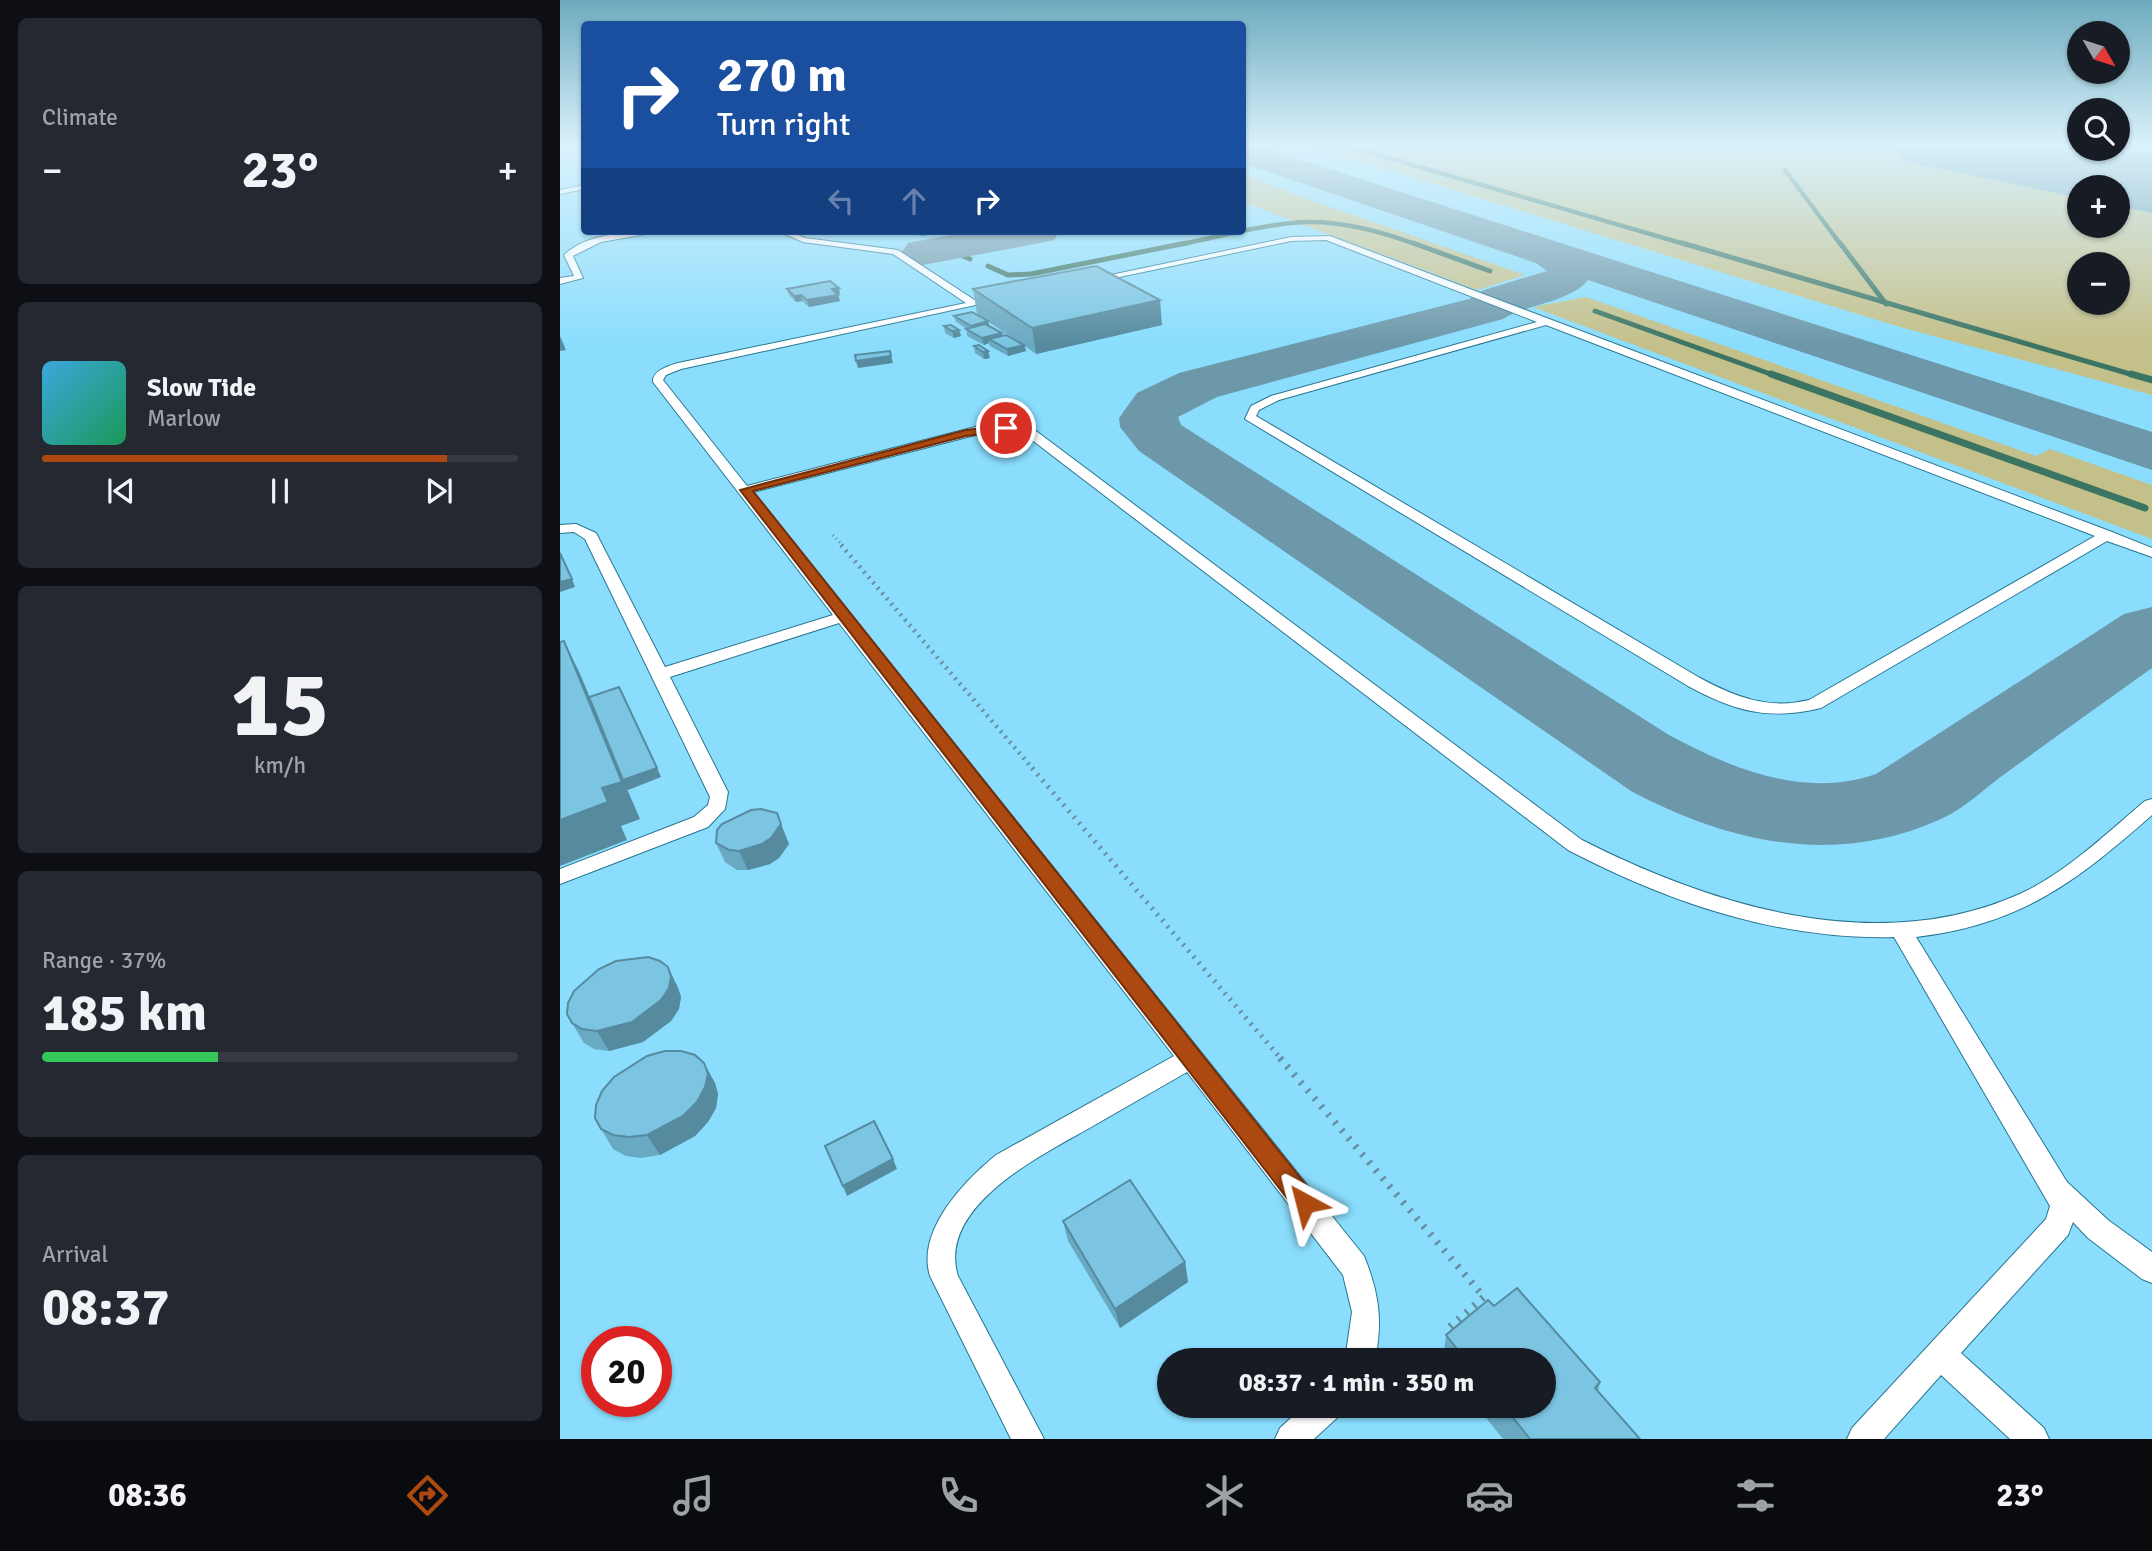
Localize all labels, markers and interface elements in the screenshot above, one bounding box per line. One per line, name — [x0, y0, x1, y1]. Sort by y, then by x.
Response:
north arrow — [2067, 21, 2130, 84]
map controls — [2067, 21, 2130, 315]
text: 270 m — [717, 45, 847, 105]
icon: right — [602, 49, 693, 140]
button: search — [2067, 98, 2130, 161]
text: Climate — [42, 103, 118, 132]
text: Turn right — [717, 105, 850, 144]
text: 23° — [242, 138, 318, 202]
text: − — [42, 147, 63, 194]
text: + — [497, 147, 518, 194]
button: + — [2067, 175, 2130, 238]
icon: left — [822, 182, 860, 220]
icon: ahead — [895, 182, 933, 220]
icon: right — [968, 182, 1006, 220]
button: − — [2067, 252, 2130, 315]
text: Slow Tide — [147, 372, 256, 404]
pin — [976, 398, 1036, 458]
text: Marlow — [147, 404, 221, 433]
icon: arrive — [987, 409, 1025, 447]
icon: previous — [102, 472, 140, 510]
icon: pause — [261, 472, 299, 510]
icon: next — [420, 472, 458, 510]
text: 15 — [231, 649, 329, 762]
text: km/h — [254, 751, 306, 780]
text: Range · 37% — [42, 946, 166, 975]
text: 185 km — [42, 981, 207, 1045]
position arrow — [1268, 1166, 1342, 1240]
text: Arrival — [42, 1240, 108, 1269]
text: 08:37 — [42, 1275, 170, 1339]
speed limit sign: 20 — [581, 1326, 672, 1417]
text: 08:37 · 1 min · 350 m — [1239, 1367, 1474, 1399]
icon: directions — [403, 1471, 452, 1520]
icon: music — [669, 1471, 718, 1520]
icon: phone — [934, 1471, 983, 1520]
icon: climate — [1200, 1471, 1249, 1520]
icon: car — [1465, 1471, 1514, 1520]
icon: filters — [1731, 1471, 1780, 1520]
text: 08:36 — [108, 1476, 187, 1515]
text: 23° — [1996, 1476, 2044, 1515]

